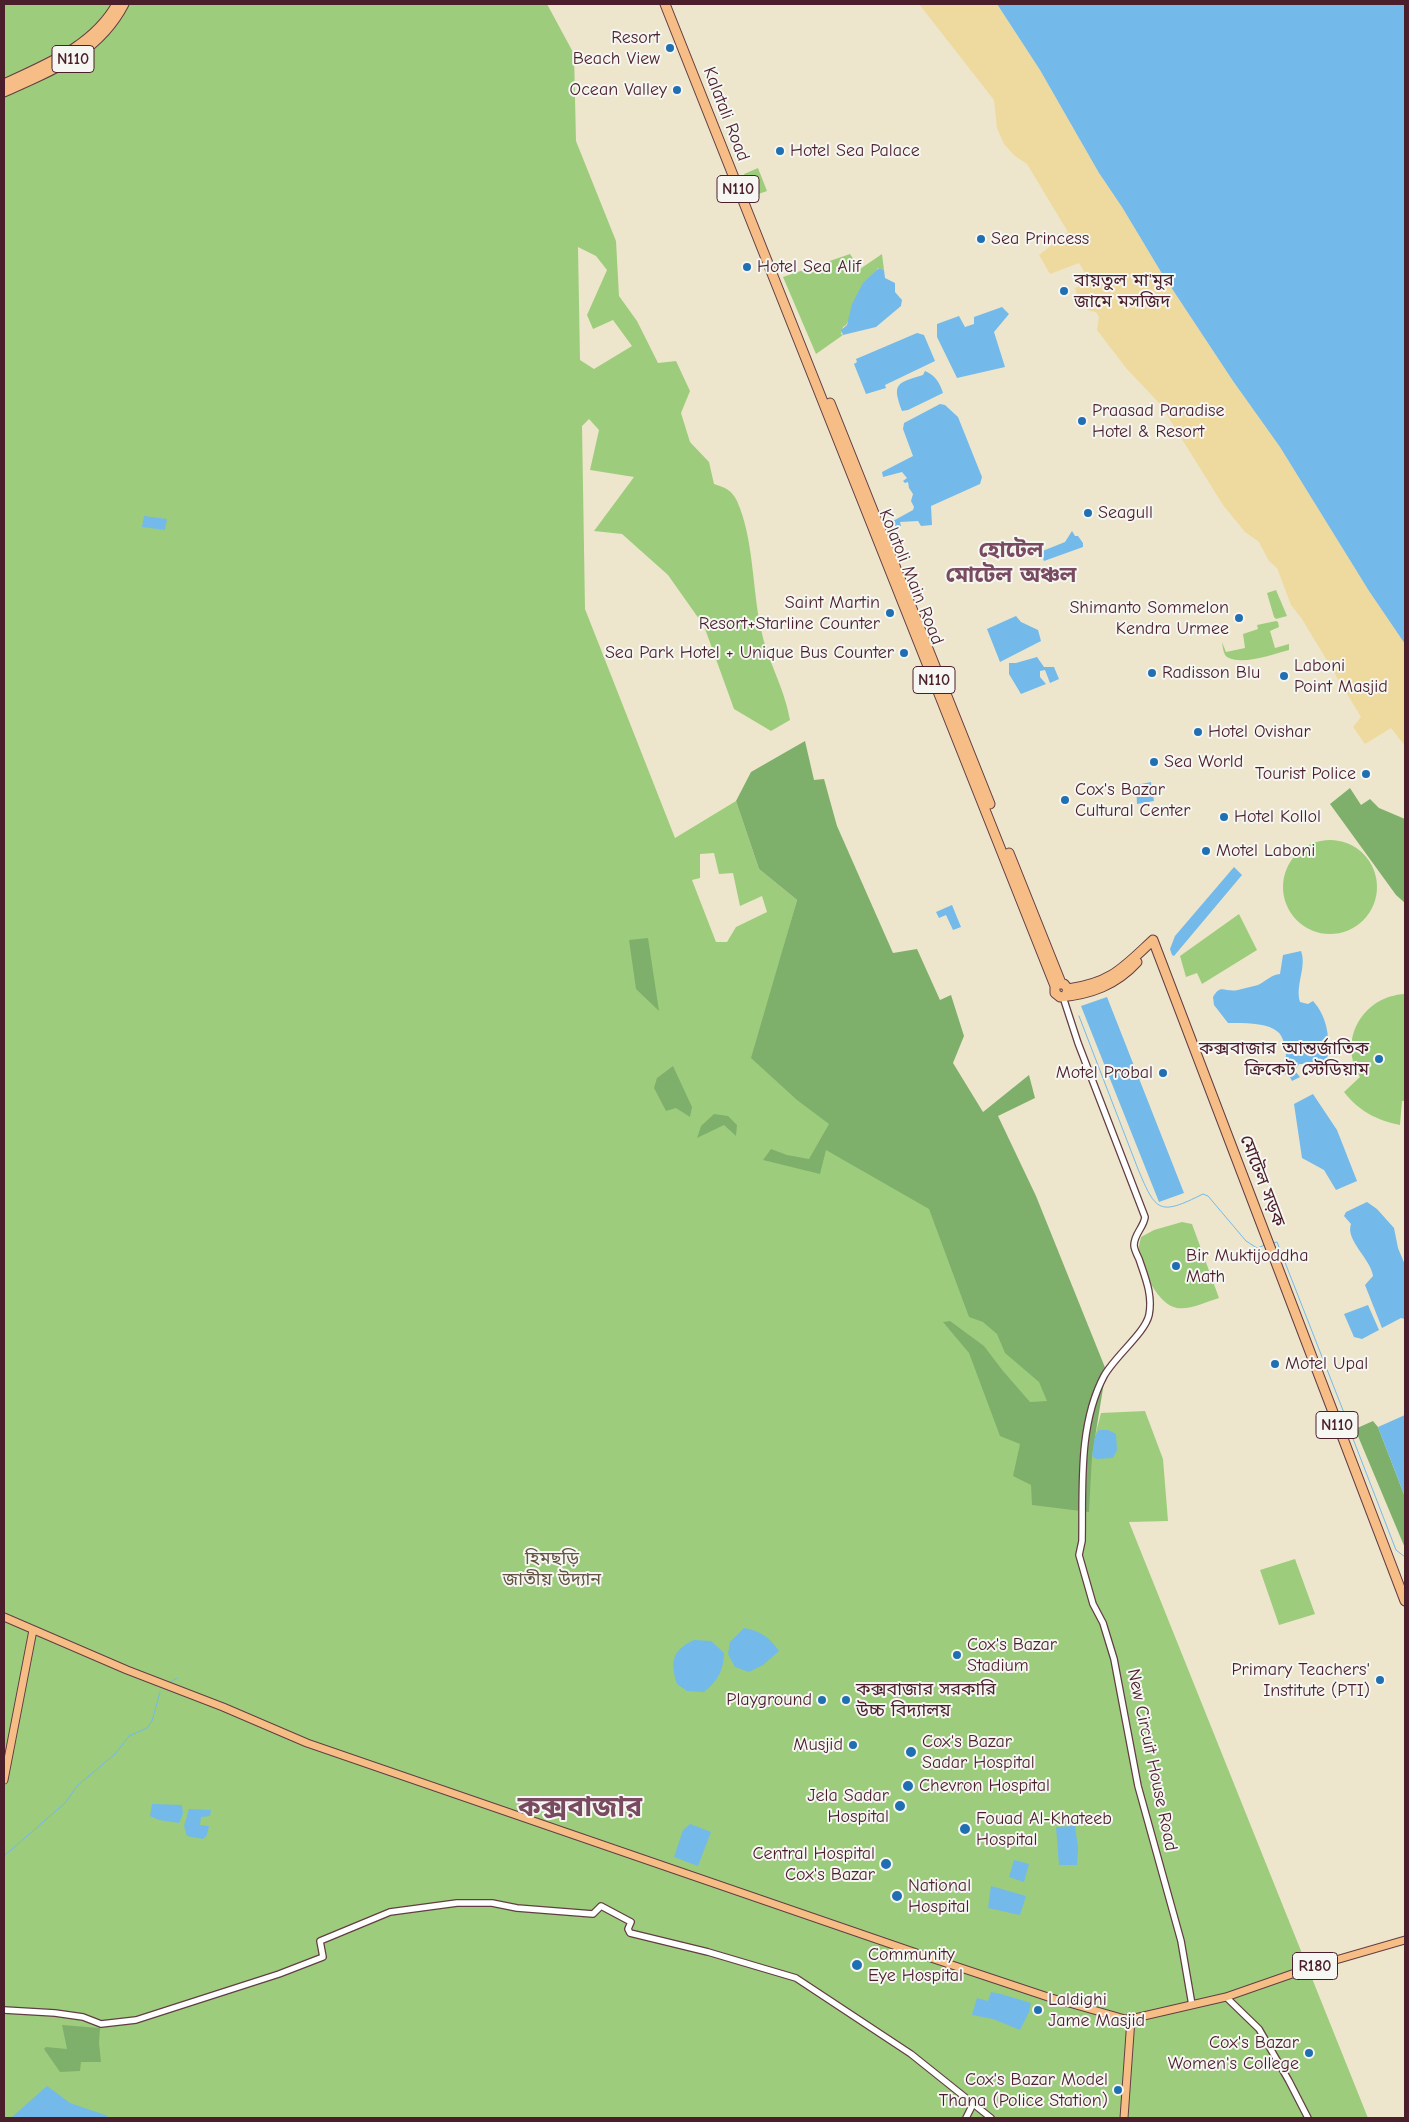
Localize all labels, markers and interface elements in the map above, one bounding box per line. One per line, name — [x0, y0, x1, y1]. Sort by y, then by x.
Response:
place label: Resort Beach View — [573, 27, 660, 70]
marker: Resort Beach View — [664, 42, 676, 54]
road number: N110 — [52, 46, 94, 72]
street label: Kalatali Road — [698, 64, 754, 164]
place label: Ocean Valley — [570, 79, 667, 101]
marker: Ocean Valley — [671, 84, 683, 96]
place label: Hotel Sea Palace — [790, 140, 920, 162]
marker: Hotel Sea Palace — [774, 145, 786, 157]
road number: N110 — [717, 175, 759, 202]
place label: Sea Princess — [991, 228, 1089, 250]
marker: Sea Princess — [975, 233, 987, 245]
place label: Hotel Sea Alif — [757, 256, 861, 278]
marker: Hotel Sea Alif — [741, 261, 753, 273]
place label: বায়তুল মা'মুর জামে মসজিদ — [1074, 270, 1174, 312]
marker: বায়তুল মা'মুর জামে মসজিদ — [1058, 285, 1070, 297]
place label: Praasad Paradise Hotel & Resort — [1092, 400, 1225, 442]
marker: Praasad Paradise Hotel & Resort — [1076, 415, 1088, 427]
place label: Seagull — [1098, 502, 1153, 524]
street label: Kolatoli Main Road — [874, 506, 948, 648]
marker: Seagull — [1082, 507, 1094, 519]
district label: হোটেল মোটেল অঞ্চল — [946, 538, 1076, 590]
place label: Saint Martin Resort+Starline Counter — [699, 592, 880, 634]
place label: Shimanto Sommelon Kendra Urmee — [1069, 597, 1229, 640]
marker: Saint Martin Resort+Starline Counter — [884, 607, 896, 619]
marker: Shimanto Sommelon Kendra Urmee — [1233, 612, 1245, 624]
place label: Sea Park Hotel + Unique Bus Counter — [605, 642, 894, 664]
marker: Sea Park Hotel + Unique Bus Counter — [898, 647, 910, 659]
place label: Laboni Point Masjid — [1294, 655, 1388, 698]
place label: Radisson Blu — [1162, 662, 1260, 684]
road number: N110 — [913, 666, 955, 694]
marker: Radisson Blu — [1146, 667, 1158, 679]
marker: Laboni Point Masjid — [1278, 670, 1290, 682]
place label: Hotel Ovishar — [1208, 721, 1311, 743]
marker: Hotel Ovishar — [1192, 726, 1204, 738]
place label: Sea World — [1164, 751, 1243, 773]
marker: Sea World — [1148, 756, 1160, 768]
place label: Tourist Police — [1255, 763, 1356, 785]
marker: Tourist Police — [1360, 768, 1372, 780]
place label: Cox's Bazar Cultural Center — [1075, 779, 1190, 822]
marker: Cox's Bazar Cultural Center — [1059, 794, 1071, 806]
place label: Hotel Kollol — [1234, 806, 1321, 828]
marker: Hotel Kollol — [1218, 811, 1230, 823]
place label: Motel Laboni — [1216, 840, 1315, 862]
marker: Motel Laboni — [1200, 845, 1212, 857]
place label: কক্সবাজার আন্তর্জাতিক ক্রিকেট স্টেডিয়াম — [1199, 1038, 1369, 1080]
marker: কক্সবাজার আন্তর্জাতিক ক্রিকেট স্টেডিয়াম — [1373, 1053, 1385, 1065]
place label: Motel Probal — [1056, 1062, 1153, 1084]
marker: Motel Probal — [1157, 1067, 1169, 1079]
street label: মোটেল সড়ক — [1235, 1132, 1289, 1230]
place label: Bir Muktijoddha Math — [1186, 1245, 1308, 1288]
marker: Bir Muktijoddha Math — [1170, 1260, 1182, 1272]
place label: Motel Upal — [1285, 1353, 1368, 1375]
marker: Motel Upal — [1269, 1358, 1281, 1370]
road number: N110 — [1316, 1412, 1358, 1438]
park label: হিমছড়ি জাতীয় উদ্যান — [503, 1548, 601, 1590]
place label: Cox's Bazar Stadium — [967, 1634, 1057, 1676]
marker: Cox's Bazar Stadium — [951, 1649, 963, 1661]
place label: Primary Teachers' Institute (PTI) — [1232, 1659, 1370, 1702]
street label: New Circuit House Road — [1122, 1667, 1182, 1853]
marker: Primary Teachers' Institute (PTI) — [1374, 1674, 1386, 1686]
place label: কক্সবাজার সরকারি উচ্চ বিদ্যালয় — [856, 1679, 996, 1722]
place label: Playground — [726, 1689, 812, 1711]
marker: Playground — [816, 1694, 828, 1706]
marker: কক্সবাজার সরকারি উচ্চ বিদ্যালয় — [840, 1694, 852, 1706]
place label: Cox's Bazar Sadar Hospital — [922, 1731, 1035, 1774]
place label: Musjid — [793, 1734, 843, 1756]
marker: Musjid — [847, 1739, 859, 1751]
marker: Cox's Bazar Sadar Hospital — [904, 1745, 918, 1759]
place label: Chevron Hospital — [919, 1775, 1050, 1797]
marker: Chevron Hospital — [901, 1779, 915, 1793]
place label: Jela Sadar Hospital — [807, 1785, 889, 1828]
district label: কক্সবাজার — [518, 1791, 642, 1825]
marker: Jela Sadar Hospital — [893, 1799, 907, 1813]
place label: Fouad Al-Khateeb Hospital — [976, 1808, 1112, 1850]
marker: Fouad Al-Khateeb Hospital — [958, 1822, 972, 1836]
place label: Central Hospital Cox's Bazar — [752, 1843, 875, 1886]
marker: Central Hospital Cox's Bazar — [879, 1857, 893, 1871]
place label: National Hospital — [908, 1875, 971, 1918]
marker: National Hospital — [890, 1889, 904, 1903]
place label: Community Eye Hospital — [868, 1944, 963, 1986]
road number: R180 — [1292, 1952, 1338, 1980]
marker: Community Eye Hospital — [850, 1958, 864, 1972]
place label: Laldighi Jame Masjid — [1048, 1989, 1145, 2032]
marker: Laldighi Jame Masjid — [1032, 2004, 1044, 2016]
place label: Cox's Bazar Women's College — [1168, 2032, 1299, 2074]
marker: Cox's Bazar Women's College — [1303, 2047, 1315, 2059]
place label: Cox's Bazar Model Thana (Police Station) — [939, 2069, 1108, 2112]
marker: Cox's Bazar Model Thana (Police Station) — [1112, 2084, 1124, 2096]

